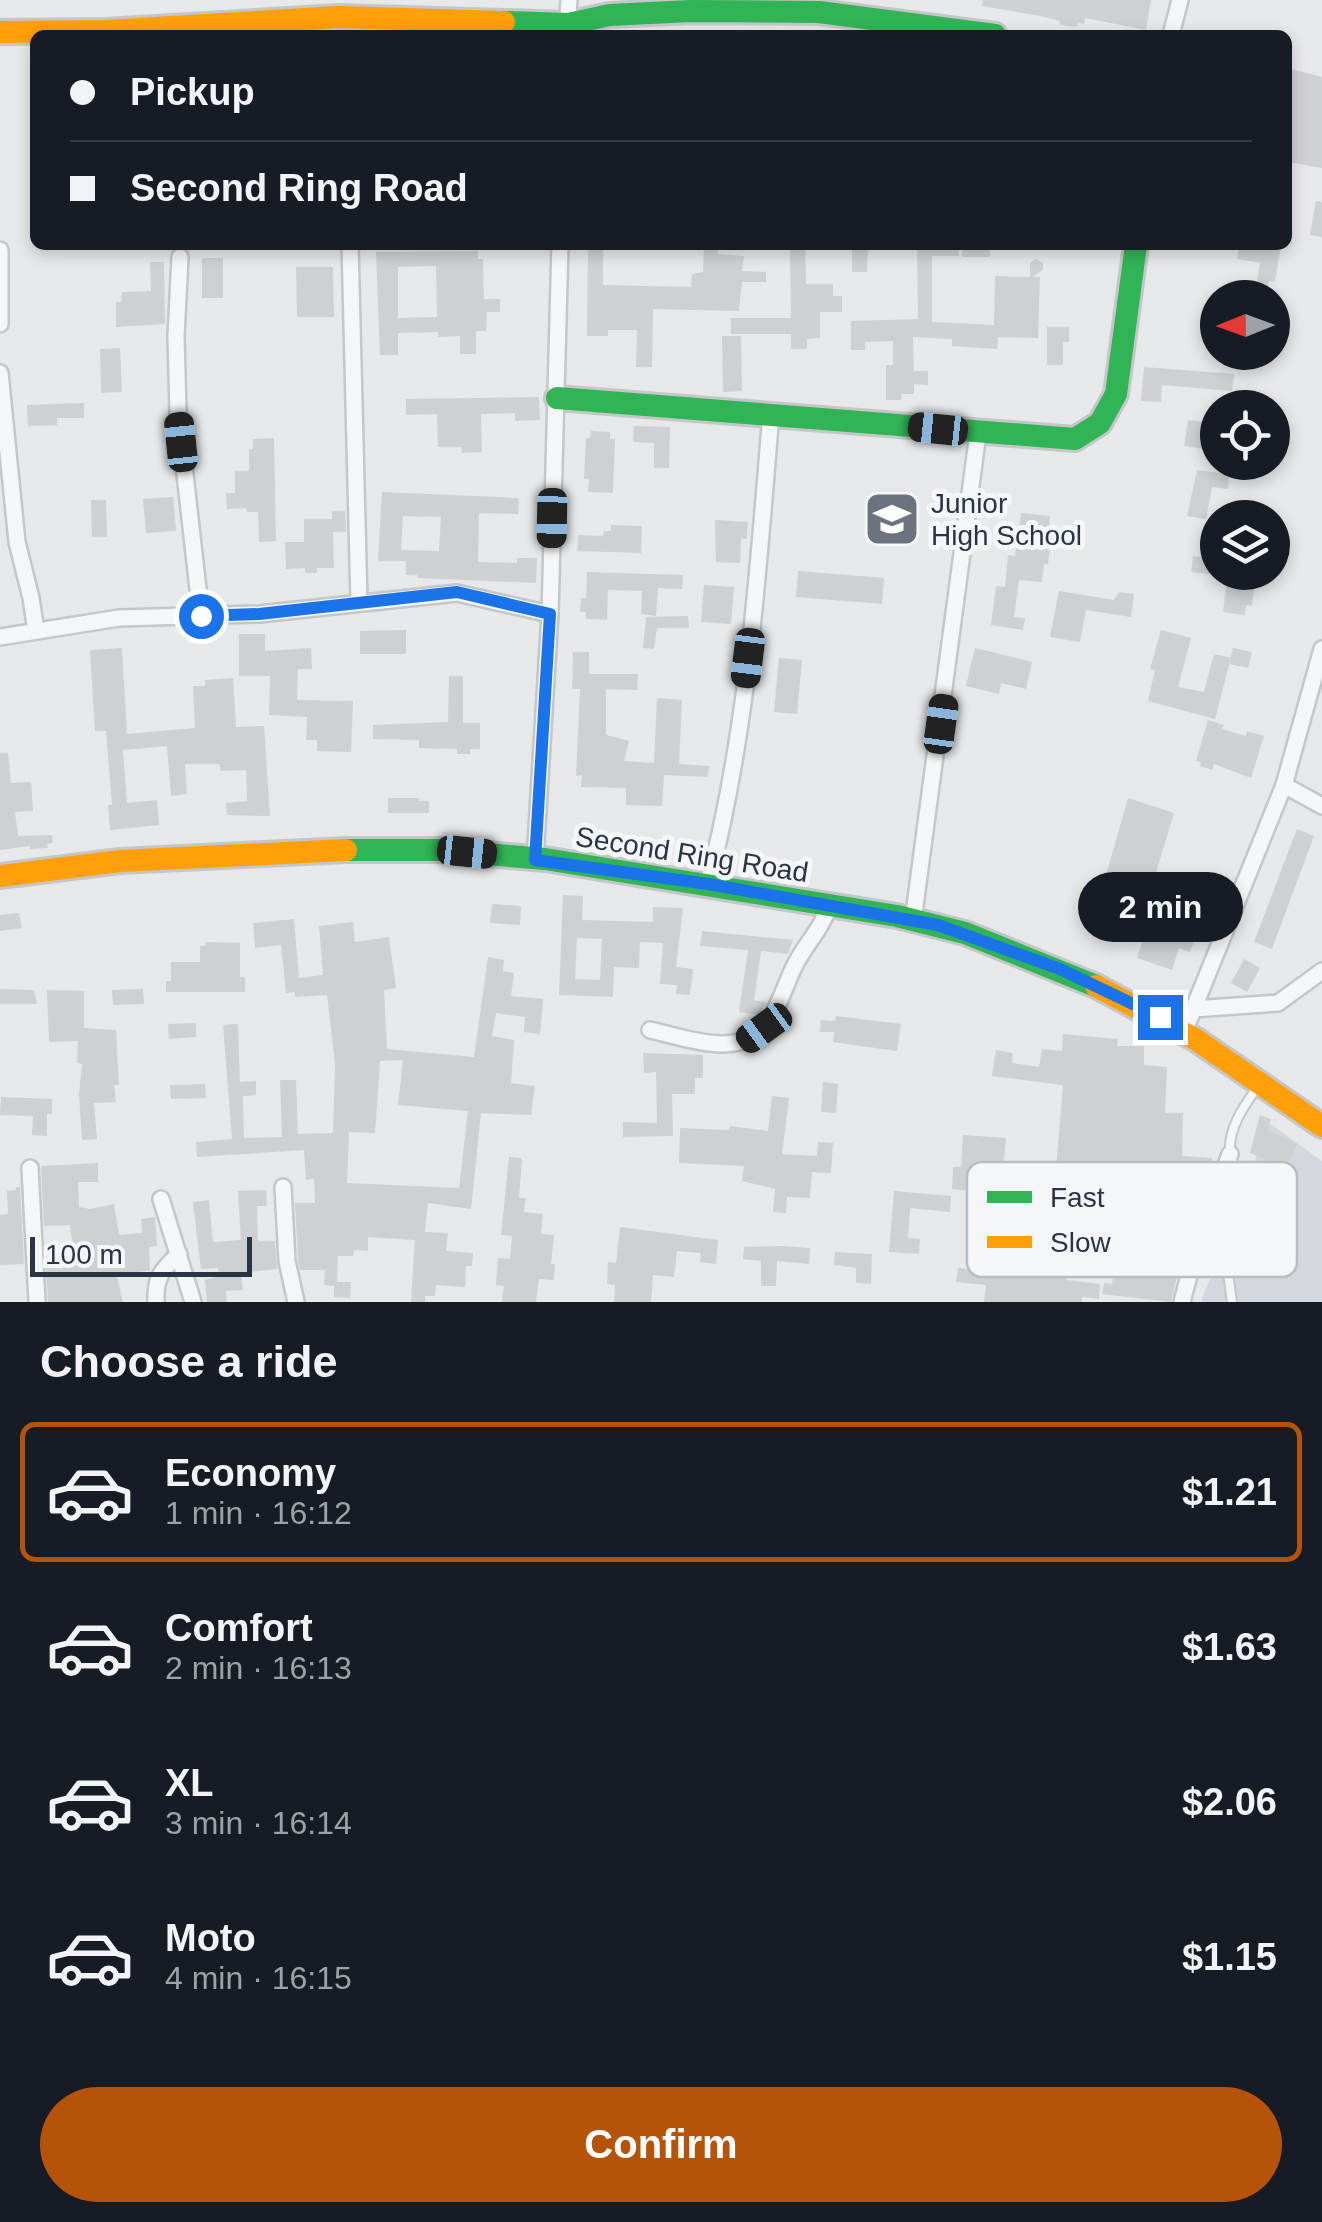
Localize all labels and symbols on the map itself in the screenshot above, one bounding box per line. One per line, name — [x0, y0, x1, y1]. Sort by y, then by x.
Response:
north arrow — [1200, 280, 1290, 370]
car — [163, 411, 199, 473]
car — [907, 411, 969, 447]
car — [536, 488, 568, 548]
place label: Junior High School — [931, 488, 1082, 551]
school or university icon: Junior High School — [862, 489, 922, 549]
route start — [179, 594, 224, 639]
car — [729, 626, 767, 690]
car — [922, 692, 960, 756]
street label: Second Ring Road — [573, 821, 810, 888]
car — [436, 834, 498, 870]
callout: 2 min — [1078, 872, 1242, 942]
route end — [1138, 995, 1183, 1040]
car — [731, 998, 797, 1058]
legend — [967, 1162, 1297, 1277]
text: Fast — [1050, 1182, 1105, 1213]
text: Slow — [1050, 1227, 1111, 1258]
scale bar — [30, 1232, 252, 1276]

